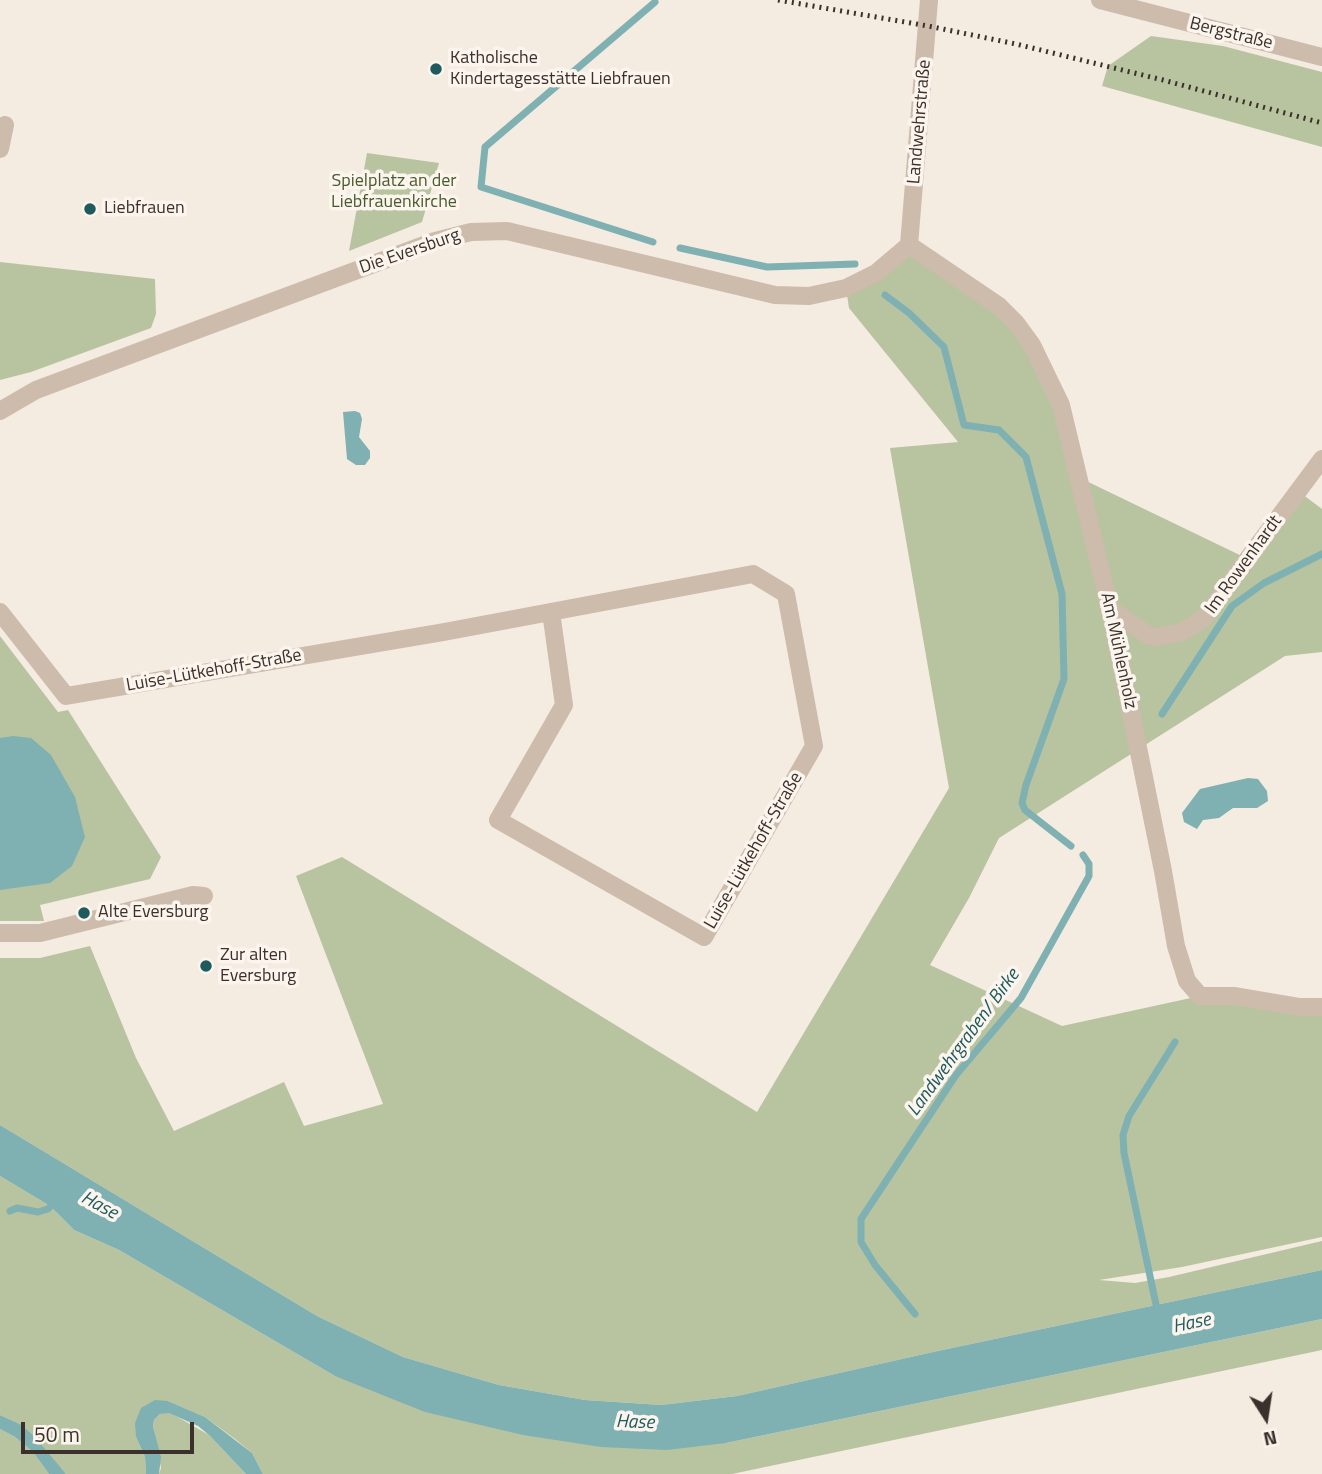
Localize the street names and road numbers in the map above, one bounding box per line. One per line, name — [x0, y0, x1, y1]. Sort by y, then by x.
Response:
street label: Bergstraße — [1187, 13, 1275, 55]
street label: Landwehrstraße — [904, 59, 936, 185]
street label: Die Eversburg — [357, 225, 463, 279]
street label: Im Rowenhardt — [1201, 511, 1287, 619]
street label: Am Mühlenholz — [1095, 591, 1141, 711]
street label: Luise-Lütkehoff-Straße — [125, 645, 303, 697]
street label: Luise-Lütkehoff-Straße — [700, 769, 808, 933]

